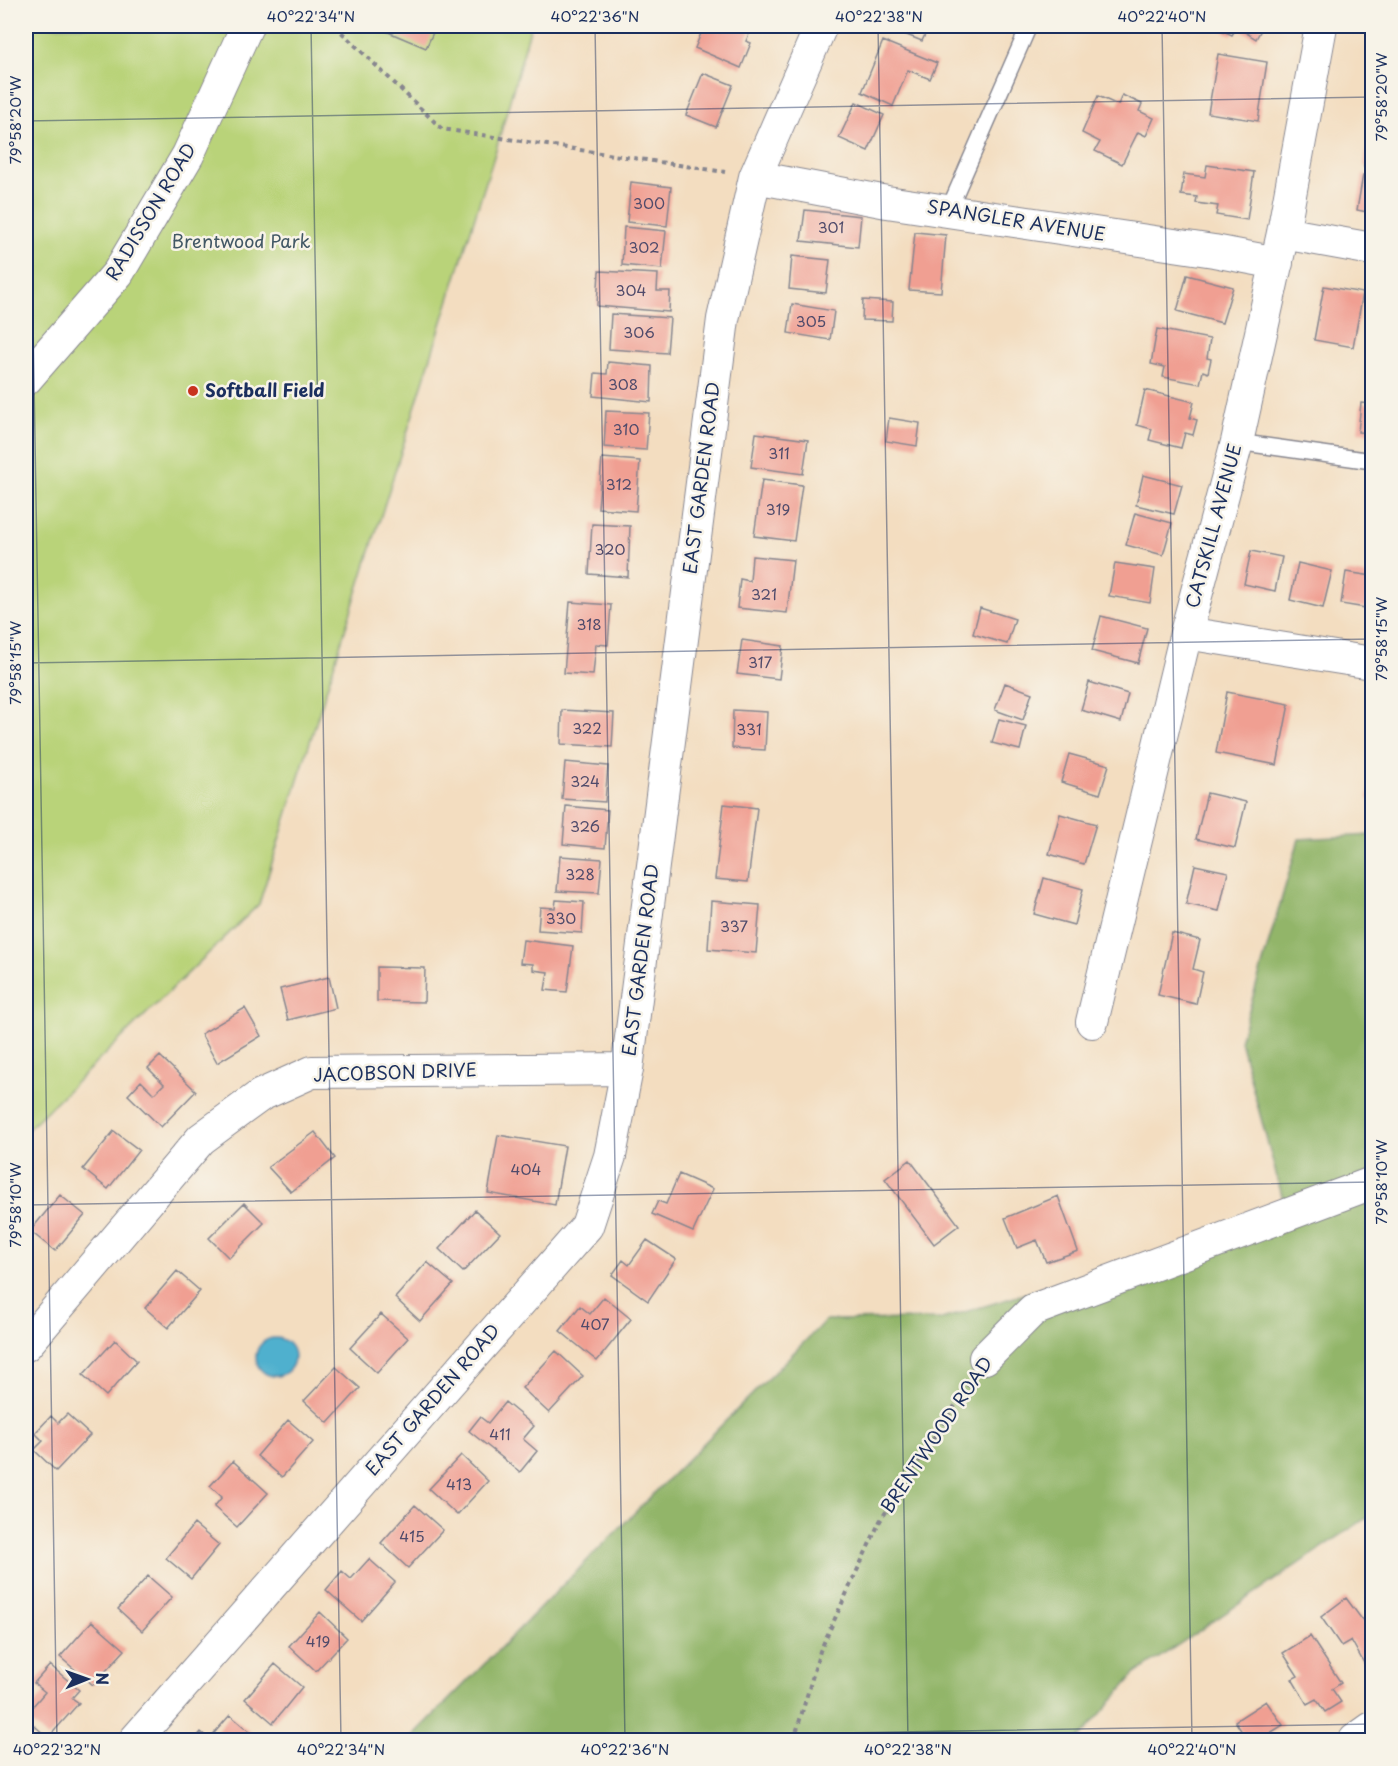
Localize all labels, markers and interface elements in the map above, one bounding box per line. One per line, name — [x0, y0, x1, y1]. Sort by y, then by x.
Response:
text: 40°22'34"N — [267, 4, 355, 27]
text: 40°22'36"N — [551, 4, 640, 27]
text: 40°22'38"N — [835, 4, 923, 27]
text: 40°22'40"N — [1117, 4, 1207, 27]
text: 79°58'20"W — [1369, 52, 1392, 141]
text: 79°58'20"W — [3, 75, 26, 164]
street label: RADISSON ROAD — [98, 137, 202, 285]
house number: 300 — [633, 191, 665, 214]
street label: SPANGLER AVENUE — [925, 192, 1107, 247]
house number: 301 — [818, 215, 844, 238]
park label: Brentwood Park — [172, 227, 310, 254]
house number: 302 — [628, 235, 660, 258]
house number: 304 — [616, 278, 646, 301]
house number: 305 — [796, 309, 826, 332]
house number: 306 — [623, 320, 655, 343]
house number: 308 — [608, 372, 638, 395]
place label: Softball Field — [205, 376, 324, 403]
street label: EAST GARDEN ROAD — [675, 380, 726, 575]
marker: Softball Field — [186, 384, 200, 398]
house number: 310 — [613, 417, 639, 440]
street label: CATSKILL AVENUE — [1178, 440, 1247, 611]
house number: 311 — [768, 441, 790, 464]
house number: 312 — [606, 472, 632, 495]
house number: 319 — [766, 497, 790, 520]
house number: 320 — [595, 537, 626, 560]
house number: 321 — [751, 582, 777, 605]
text: 79°58'15"W — [1369, 596, 1392, 681]
house number: 318 — [576, 612, 602, 635]
text: 79°58'15"W — [3, 620, 26, 705]
house number: 317 — [748, 650, 773, 673]
house number: 322 — [572, 716, 602, 739]
house number: 331 — [736, 717, 762, 740]
house number: 324 — [570, 769, 600, 792]
house number: 326 — [570, 814, 600, 837]
house number: 328 — [565, 862, 595, 885]
street label: EAST GARDEN ROAD — [614, 862, 665, 1057]
house number: 330 — [546, 906, 576, 929]
house number: 337 — [720, 914, 748, 937]
street label: JACOBSON DRIVE — [313, 1055, 477, 1088]
text: 79°58'10"W — [1369, 1139, 1392, 1225]
house number: 404 — [511, 1157, 541, 1180]
text: 79°58'10"W — [3, 1162, 26, 1248]
house number: 407 — [581, 1312, 610, 1335]
street label: EAST GARDEN ROAD — [358, 1317, 506, 1481]
street label: BRENTWOOD ROAD — [873, 1350, 998, 1518]
house number: 411 — [489, 1422, 511, 1445]
house number: 413 — [446, 1472, 472, 1495]
house number: 415 — [399, 1524, 425, 1547]
house number: 419 — [306, 1629, 330, 1652]
north arrow — [57, 1649, 117, 1709]
text: N — [91, 1672, 115, 1685]
text: 40°22'32"N — [13, 1737, 101, 1760]
text: 40°22'34"N — [297, 1737, 385, 1760]
text: 40°22'36"N — [581, 1737, 670, 1760]
text: 40°22'38"N — [864, 1737, 952, 1760]
text: 40°22'40"N — [1147, 1737, 1237, 1760]

